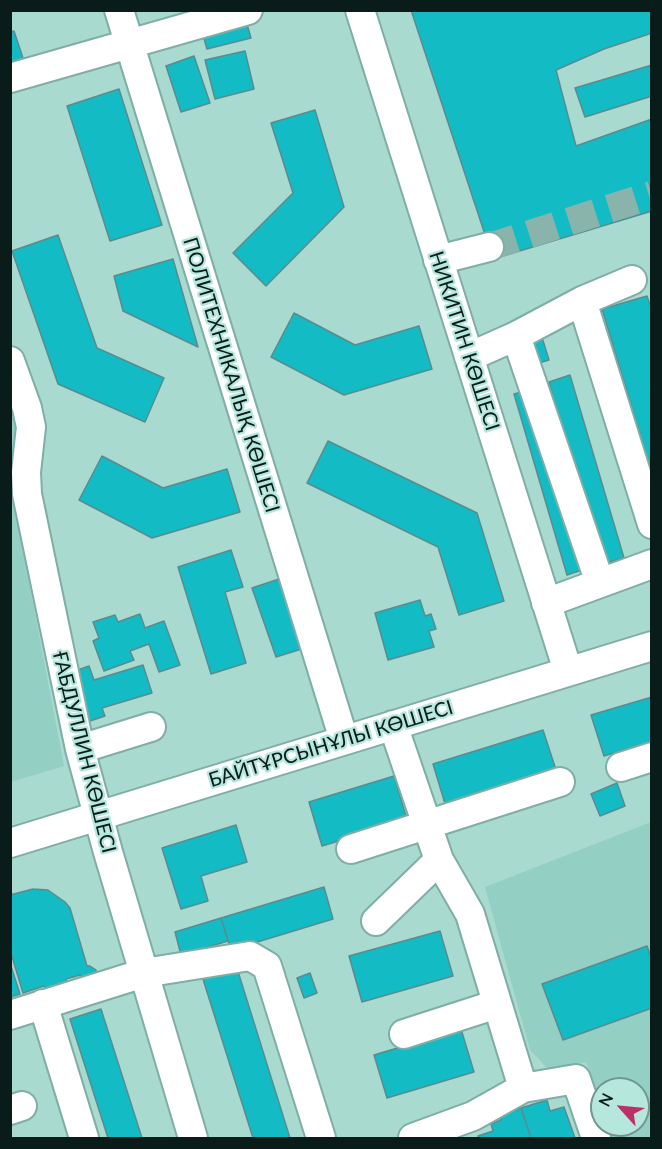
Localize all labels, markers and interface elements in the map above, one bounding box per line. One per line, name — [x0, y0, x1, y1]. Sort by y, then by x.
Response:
street label: ПОЛИТЕХНИКАЛЫҚ КӨШЕСІ — [178, 234, 284, 516]
street label: НИКИТИН КӨШЕСІ — [424, 248, 504, 434]
street label: ҒАБДУЛЛИН КӨШЕСІ — [47, 648, 121, 856]
street label: БАЙТҰРСЫНҰЛЫ КӨШЕСІ — [206, 695, 456, 793]
north arrow — [590, 1077, 650, 1137]
text: N — [594, 1090, 617, 1109]

